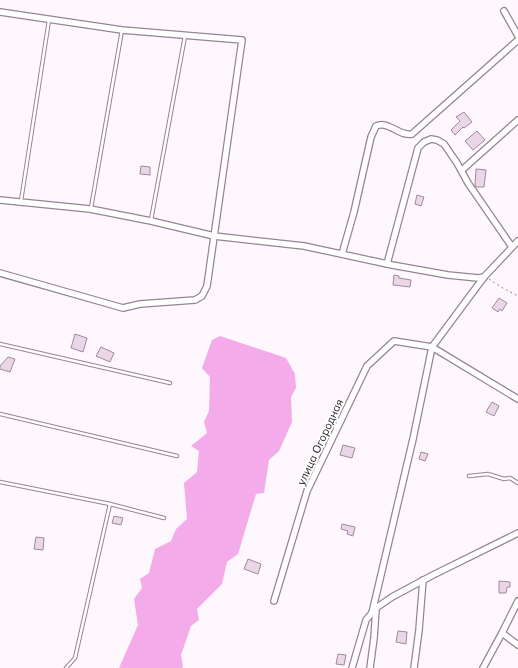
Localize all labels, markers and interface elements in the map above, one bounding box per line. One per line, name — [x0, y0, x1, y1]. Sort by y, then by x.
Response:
street label: улица Огородная — [294, 397, 346, 487]

